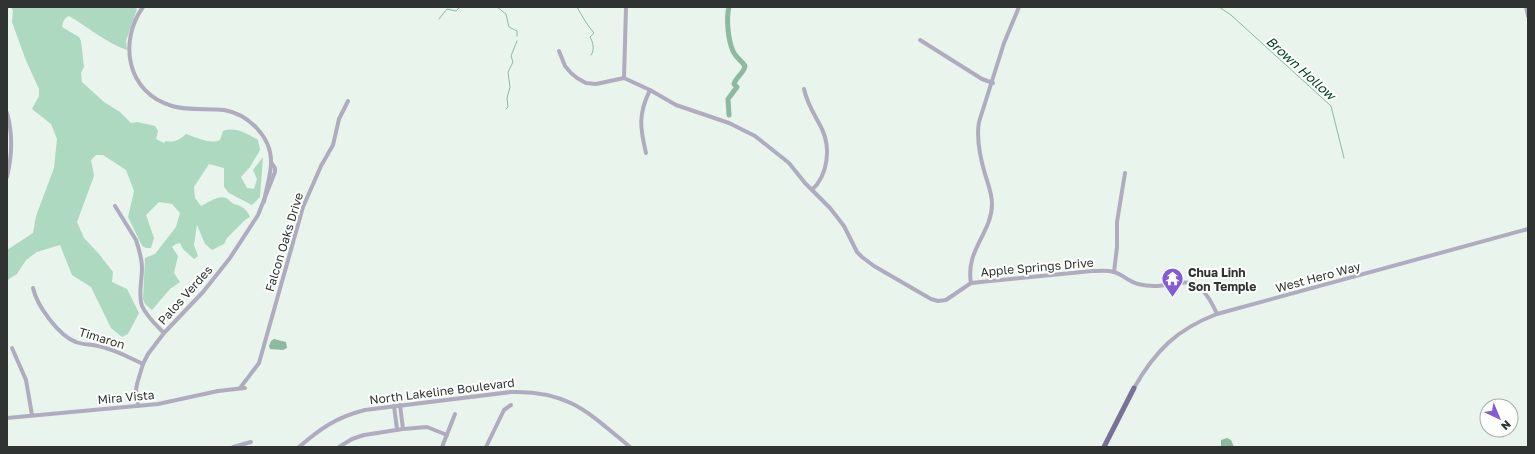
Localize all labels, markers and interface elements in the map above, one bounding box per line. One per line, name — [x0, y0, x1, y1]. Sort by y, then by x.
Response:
water label: Brown Hollow — [1263, 33, 1340, 104]
street label: Falcon Oaks Drive — [262, 190, 306, 293]
street label: Apple Springs Drive — [980, 255, 1094, 279]
street label: West Hero Way — [1274, 258, 1362, 296]
street label: Palos Verdes — [155, 262, 215, 328]
place label: Chua Linh Son Temple — [1188, 265, 1256, 294]
temple icon: Chua Linh Son Temple — [1159, 266, 1185, 299]
street label: Timaron — [77, 324, 127, 352]
street label: North Lakeline Boulevard — [369, 375, 515, 407]
street label: Mira Vista — [97, 387, 155, 407]
north arrow — [1479, 398, 1519, 438]
text: N — [1499, 418, 1514, 433]

